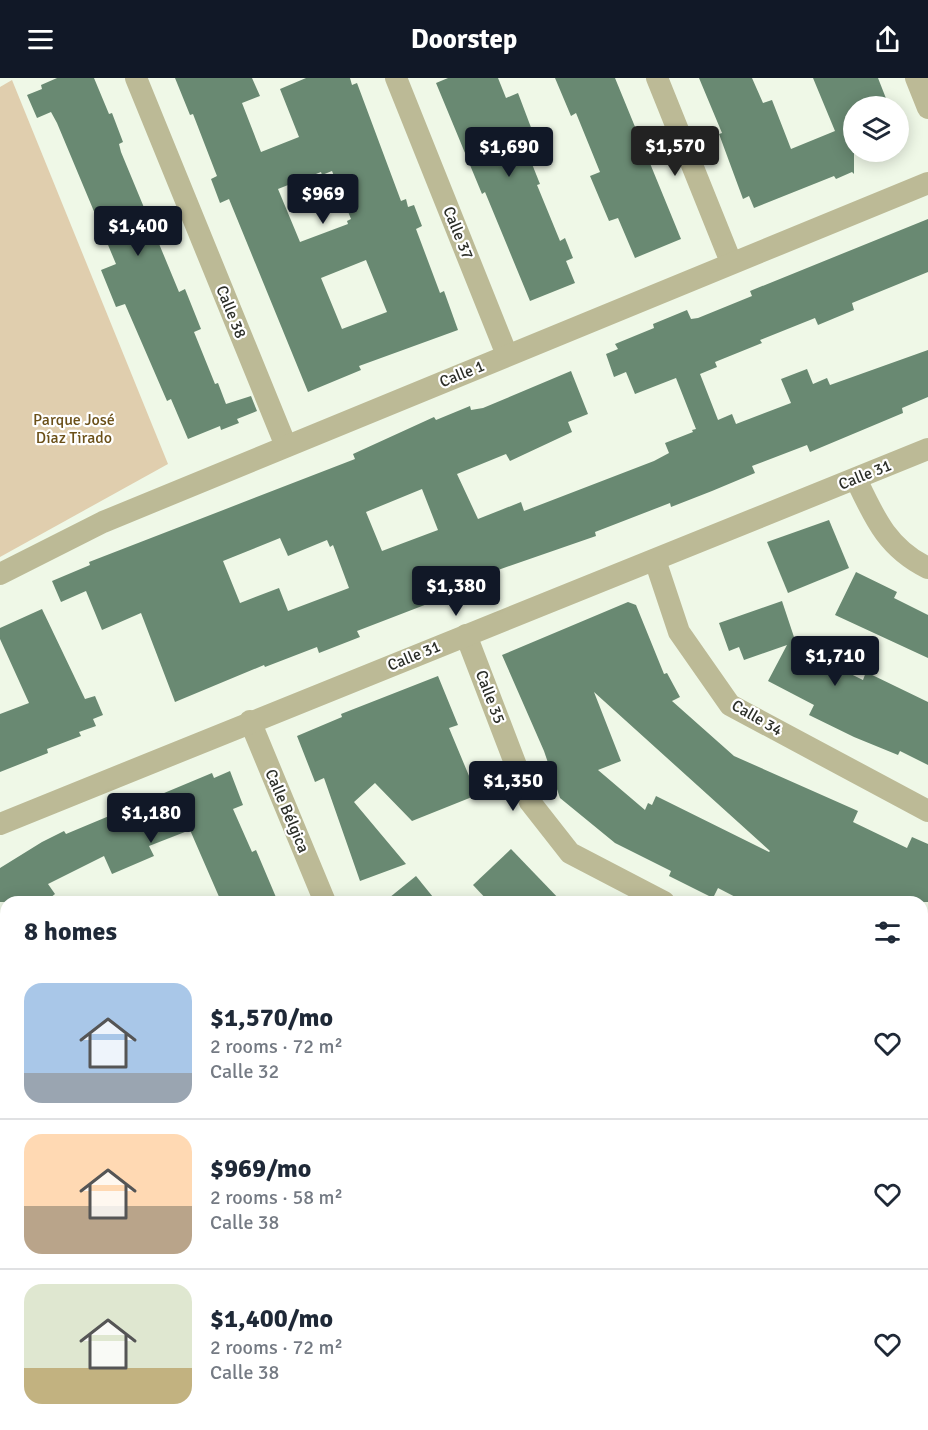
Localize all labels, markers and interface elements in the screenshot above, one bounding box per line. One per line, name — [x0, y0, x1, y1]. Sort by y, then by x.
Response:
icon: menu — [24, 23, 57, 56]
text: Doorstep — [411, 23, 517, 56]
icon: share — [871, 23, 904, 56]
map controls — [843, 96, 909, 162]
button: layers — [843, 96, 909, 162]
pin: $1,570 — [626, 126, 724, 177]
pin: $1,690 — [460, 127, 558, 178]
text: $1,570 — [645, 133, 705, 158]
text: $1,690 — [479, 134, 539, 159]
pin: $969 — [287, 174, 359, 225]
text: $969 — [301, 181, 345, 206]
street label: Calle 37 — [438, 204, 478, 262]
pin: $1,400 — [89, 206, 187, 257]
text: $1,400 — [108, 213, 168, 238]
street label: Calle 38 — [211, 283, 251, 341]
street label: Calle 1 — [437, 356, 487, 392]
park label: Parque José Díaz Tirado — [33, 410, 115, 448]
street label: Calle 31 — [836, 455, 894, 495]
pin: $1,380 — [407, 566, 505, 617]
text: $1,380 — [426, 573, 486, 598]
street label: Calle 31 — [385, 636, 443, 676]
pin: $1,710 — [786, 636, 884, 687]
text: $1,710 — [805, 643, 865, 668]
street label: Calle 35 — [471, 667, 509, 727]
street label: Calle 34 — [728, 695, 786, 741]
pin: $1,350 — [464, 761, 562, 812]
street label: Calle Bélgica — [260, 766, 314, 856]
text: $1,350 — [483, 768, 543, 793]
pin: $1,180 — [102, 793, 200, 844]
text: $1,180 — [121, 800, 181, 825]
text: 8 homes — [24, 916, 117, 948]
icon: filters — [871, 916, 904, 949]
text: $1,570/mo — [210, 1002, 333, 1034]
icon: home — [72, 1007, 144, 1079]
icon: heart — [871, 1027, 904, 1060]
text: 2 rooms · 72 m² — [210, 1034, 343, 1059]
text: Calle 32 — [210, 1059, 279, 1084]
text: $969/mo — [210, 1153, 311, 1185]
icon: home — [72, 1158, 144, 1230]
icon: heart — [871, 1178, 904, 1211]
text: 2 rooms · 58 m² — [210, 1185, 343, 1210]
text: Calle 38 — [210, 1210, 279, 1235]
text: $1,400/mo — [210, 1303, 333, 1335]
icon: home — [72, 1308, 144, 1380]
icon: heart — [871, 1328, 904, 1361]
text: 2 rooms · 72 m² — [210, 1335, 343, 1360]
text: Calle 38 — [210, 1360, 279, 1385]

